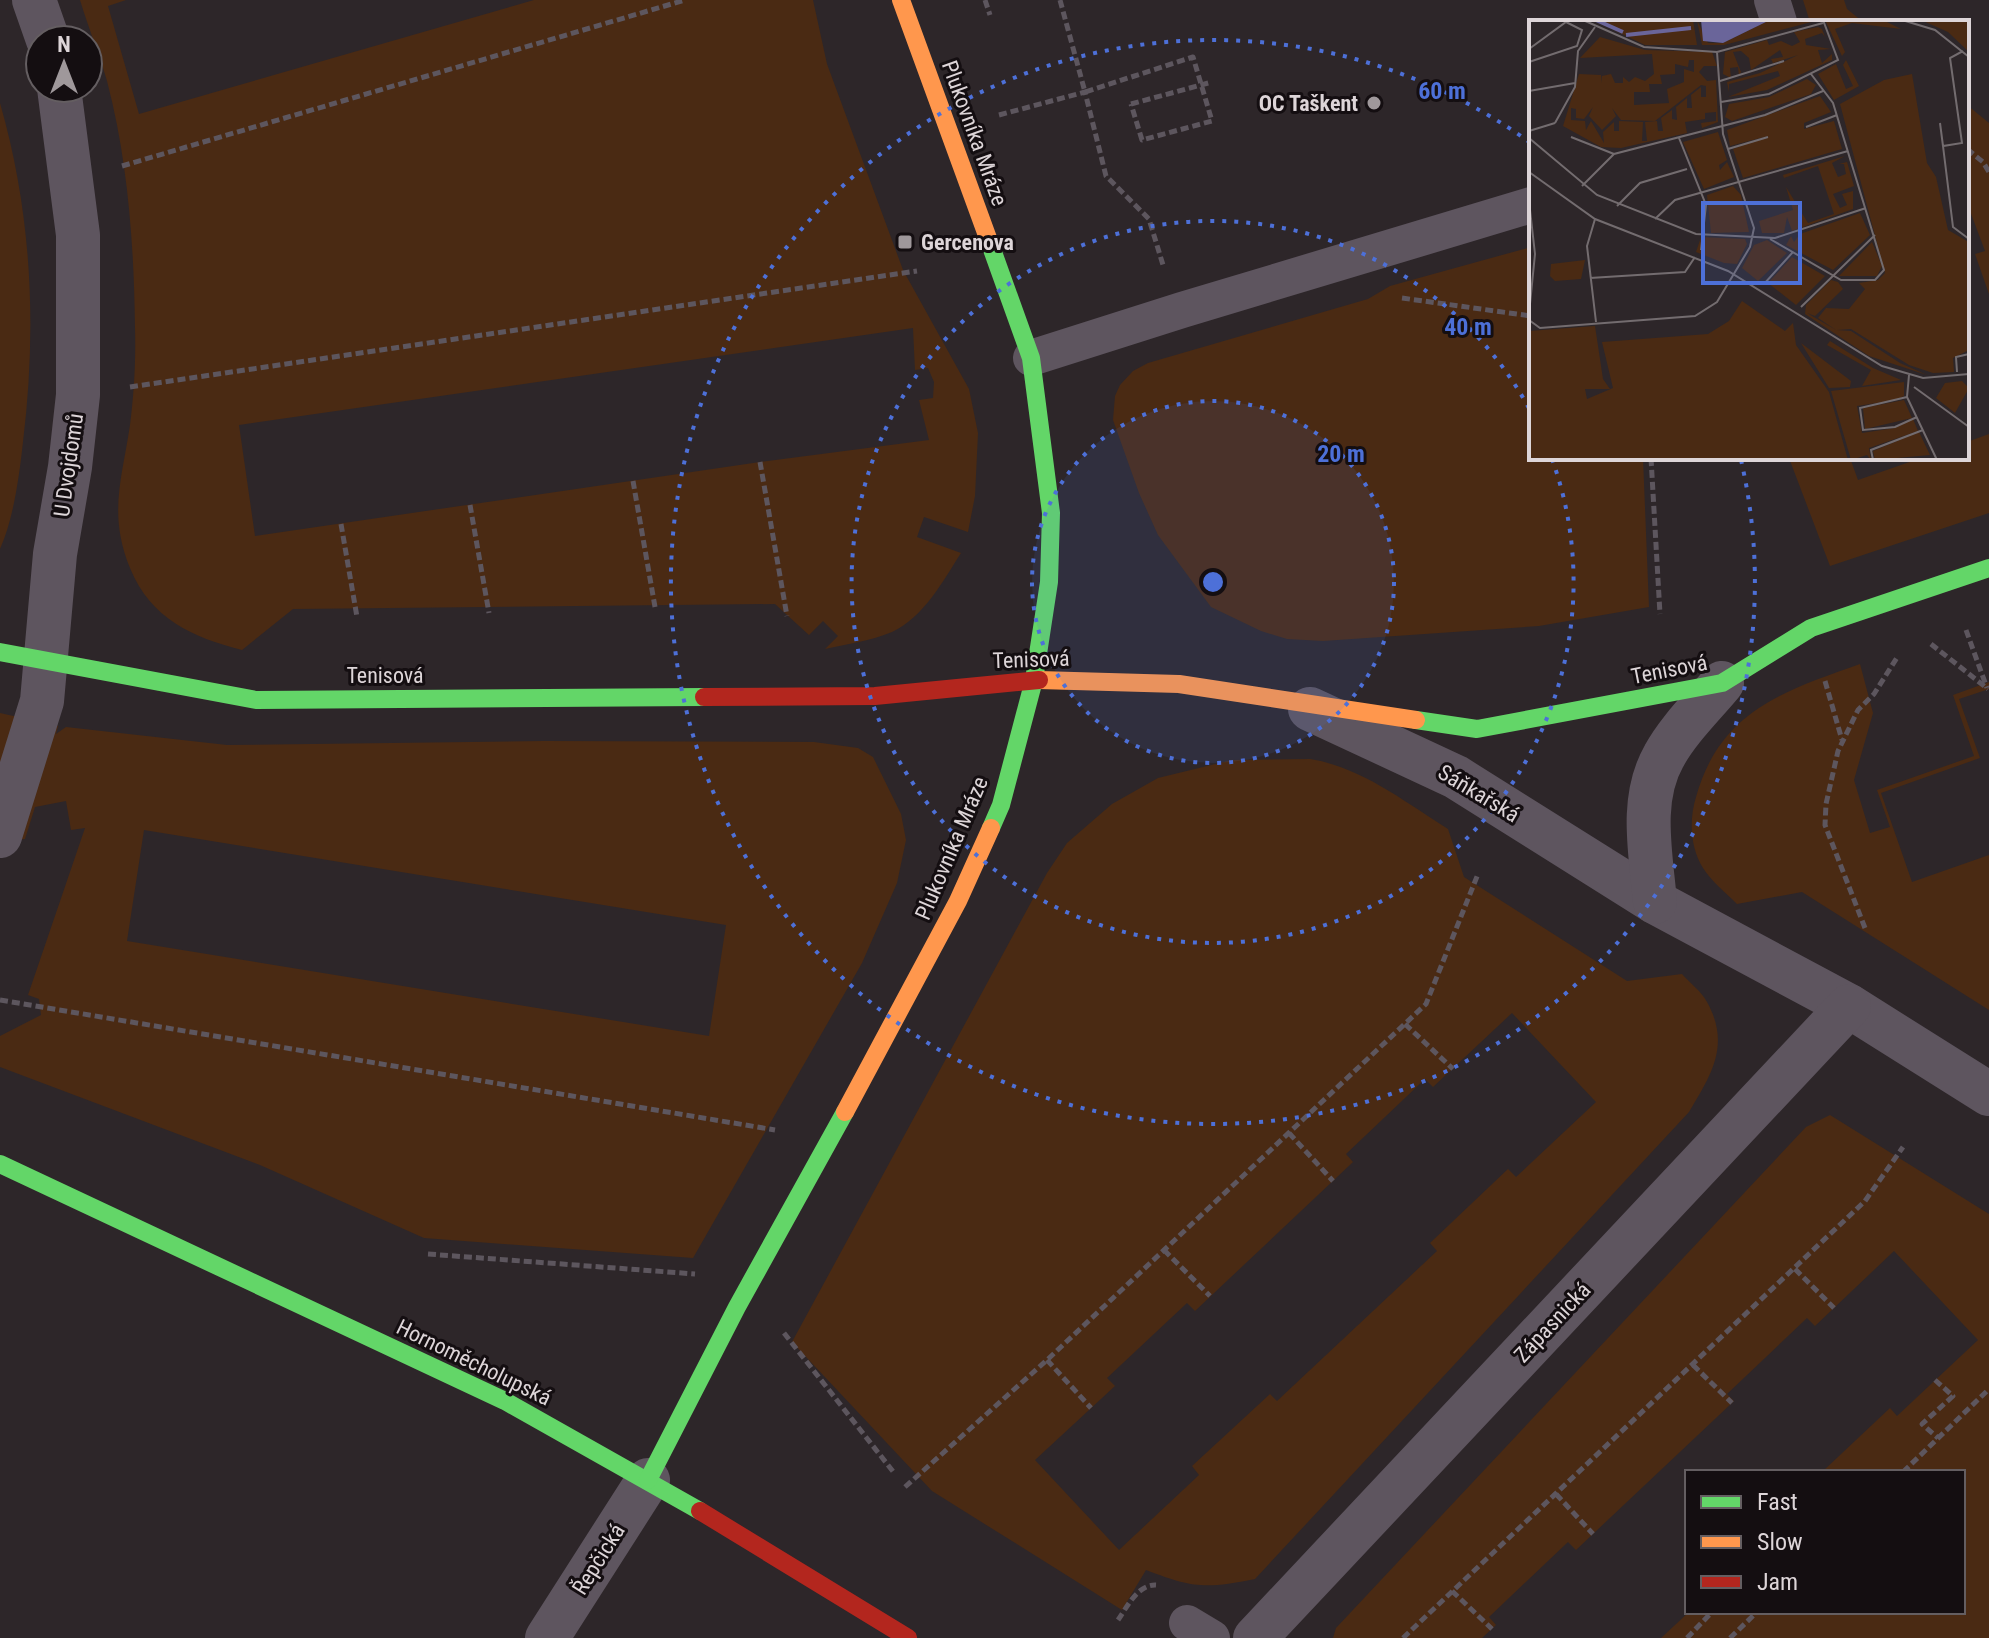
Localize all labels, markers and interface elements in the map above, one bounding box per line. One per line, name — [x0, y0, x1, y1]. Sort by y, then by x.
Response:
inset map — [1529, 20, 1969, 460]
north arrow — [24, 24, 104, 104]
text: N — [57, 32, 71, 57]
street label: Plukovníka Mráze — [937, 57, 1012, 209]
text: 60 m — [1418, 77, 1466, 105]
place label: OC Taškent — [1259, 91, 1358, 116]
marker: OC Taškent — [1365, 94, 1383, 112]
place label: Gercenova — [921, 230, 1014, 255]
marker: Gercenova — [896, 233, 914, 251]
text: 40 m — [1444, 313, 1492, 341]
street label: U Dvojdomů — [49, 412, 88, 518]
text: 20 m — [1317, 440, 1365, 468]
centre of rings — [1199, 568, 1227, 596]
street label: Tenisová — [992, 646, 1070, 673]
street label: Tenisová — [1629, 650, 1709, 689]
street label: Tenisová — [346, 663, 424, 688]
street label: Sáňkařská — [1434, 759, 1524, 827]
street label: Plukovníka Mráze — [910, 773, 993, 923]
street label: Zápasnická — [1509, 1277, 1596, 1367]
street label: Hornoměcholupská — [392, 1314, 555, 1411]
legend — [1685, 1470, 1965, 1614]
text: Fast — [1757, 1488, 1798, 1516]
street label: Řepčická — [567, 1519, 630, 1599]
text: Slow — [1757, 1528, 1803, 1556]
text: Jam — [1757, 1568, 1798, 1596]

